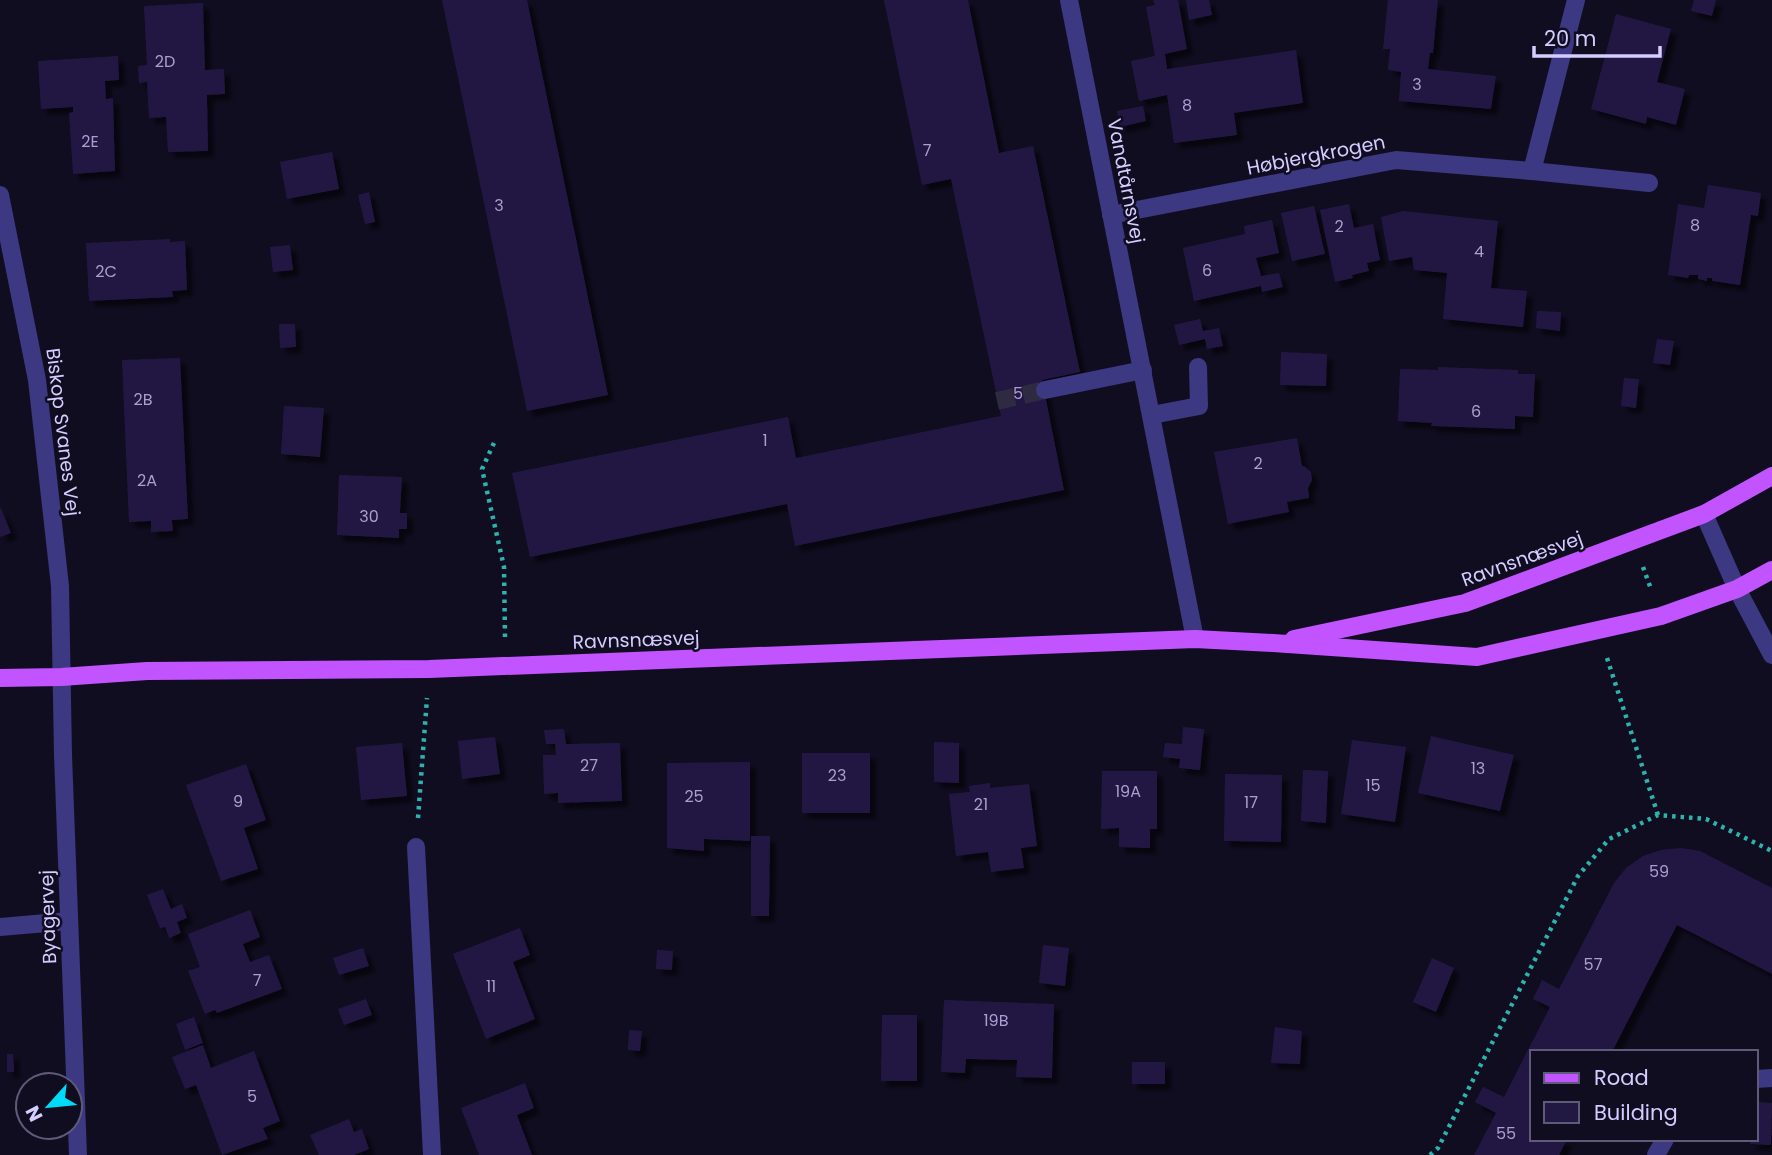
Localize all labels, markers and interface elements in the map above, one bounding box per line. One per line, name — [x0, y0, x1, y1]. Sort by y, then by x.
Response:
scale bar — [1534, 14, 1660, 58]
text: 20 m — [1544, 24, 1597, 53]
house number: 2D — [155, 50, 175, 73]
house number: 3 — [1412, 73, 1422, 96]
house number: 8 — [1182, 94, 1192, 117]
street label: Vandtårnsvej — [1101, 116, 1151, 246]
street label: Høbjergkrogen — [1245, 128, 1387, 182]
house number: 2E — [81, 130, 99, 153]
house number: 7 — [923, 139, 932, 162]
house number: 3 — [494, 194, 504, 217]
house number: 8 — [1690, 214, 1700, 237]
house number: 2 — [1334, 215, 1344, 238]
house number: 4 — [1474, 240, 1484, 263]
house number: 6 — [1202, 259, 1212, 282]
house number: 2C — [95, 260, 117, 283]
street label: Biskop Svanes Vej — [39, 346, 87, 518]
house number: 5 — [1013, 382, 1023, 405]
house number: 2B — [133, 388, 153, 411]
house number: 6 — [1471, 400, 1481, 423]
house number: 1 — [762, 429, 768, 452]
house number: 2 — [1253, 452, 1263, 475]
house number: 2A — [137, 469, 157, 492]
house number: 30 — [359, 505, 379, 528]
street label: Ravnsnæsvej — [1458, 525, 1586, 593]
street label: Ravnsnæsvej — [572, 624, 700, 656]
house number: 27 — [580, 754, 598, 777]
house number: 13 — [1471, 757, 1485, 780]
house number: 23 — [828, 764, 846, 787]
house number: 15 — [1365, 774, 1381, 797]
house number: 19A — [1115, 780, 1141, 803]
house number: 25 — [684, 785, 704, 808]
house number: 9 — [233, 790, 243, 813]
house number: 17 — [1244, 791, 1258, 814]
house number: 21 — [974, 793, 988, 816]
house number: 59 — [1649, 860, 1669, 883]
street label: Byagervej — [33, 870, 63, 964]
house number: 57 — [1584, 953, 1603, 976]
house number: 7 — [253, 969, 262, 992]
house number: 11 — [486, 975, 496, 998]
house number: 19B — [983, 1009, 1009, 1032]
legend — [1530, 1050, 1758, 1141]
text: Road — [1594, 1063, 1649, 1092]
north arrow — [14, 1071, 84, 1141]
house number: 5 — [247, 1085, 257, 1108]
text: Building — [1594, 1098, 1678, 1127]
text: N — [19, 1101, 50, 1126]
house number: 55 — [1496, 1122, 1516, 1145]

